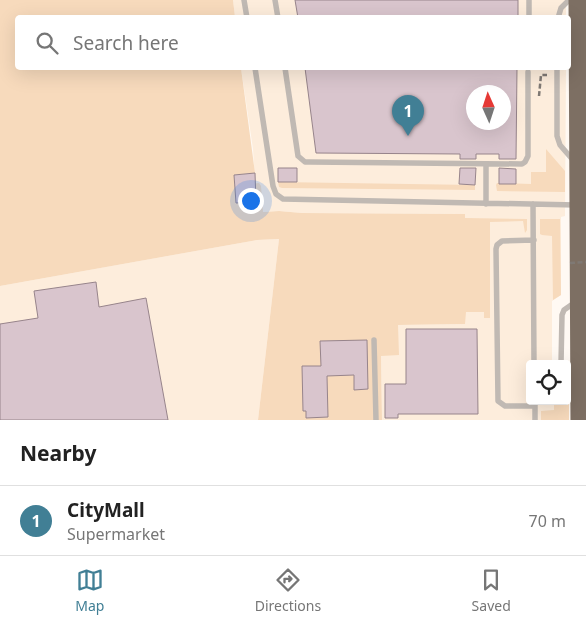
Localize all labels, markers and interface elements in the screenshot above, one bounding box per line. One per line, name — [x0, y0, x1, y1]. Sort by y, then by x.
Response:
search box — [15, 15, 571, 70]
icon: search — [33, 29, 61, 57]
text: Search here — [73, 30, 179, 56]
north arrow — [466, 85, 511, 130]
pin: 1 — [392, 95, 424, 136]
your location — [238, 188, 264, 214]
map controls — [526, 360, 571, 405]
button: locate — [526, 360, 571, 405]
text: Nearby — [20, 439, 96, 467]
text: CityMall — [67, 497, 145, 523]
text: 1 — [31, 510, 41, 532]
text: 70 m — [529, 510, 566, 532]
text: Supermarket — [67, 523, 165, 545]
tab: Map — [75, 566, 104, 615]
tab: Directions — [255, 566, 321, 615]
tab: Saved — [472, 566, 511, 615]

